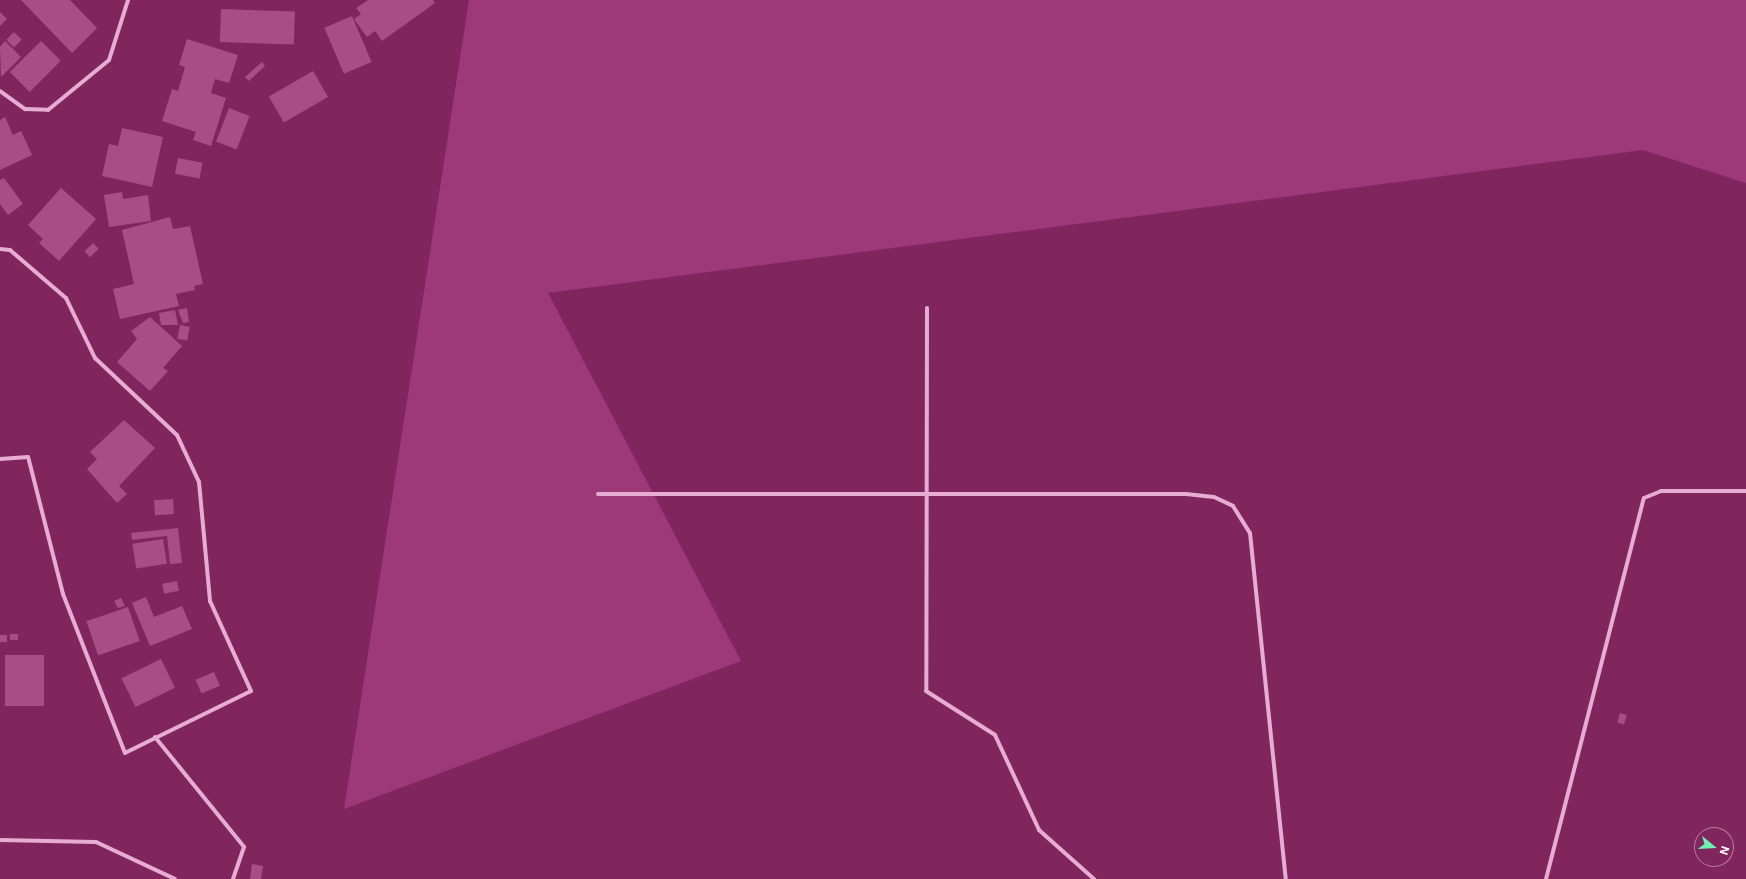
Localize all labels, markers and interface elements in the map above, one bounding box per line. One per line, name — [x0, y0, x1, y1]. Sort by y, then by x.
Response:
north arrow — [1694, 827, 1734, 867]
text: N — [1717, 844, 1732, 857]

